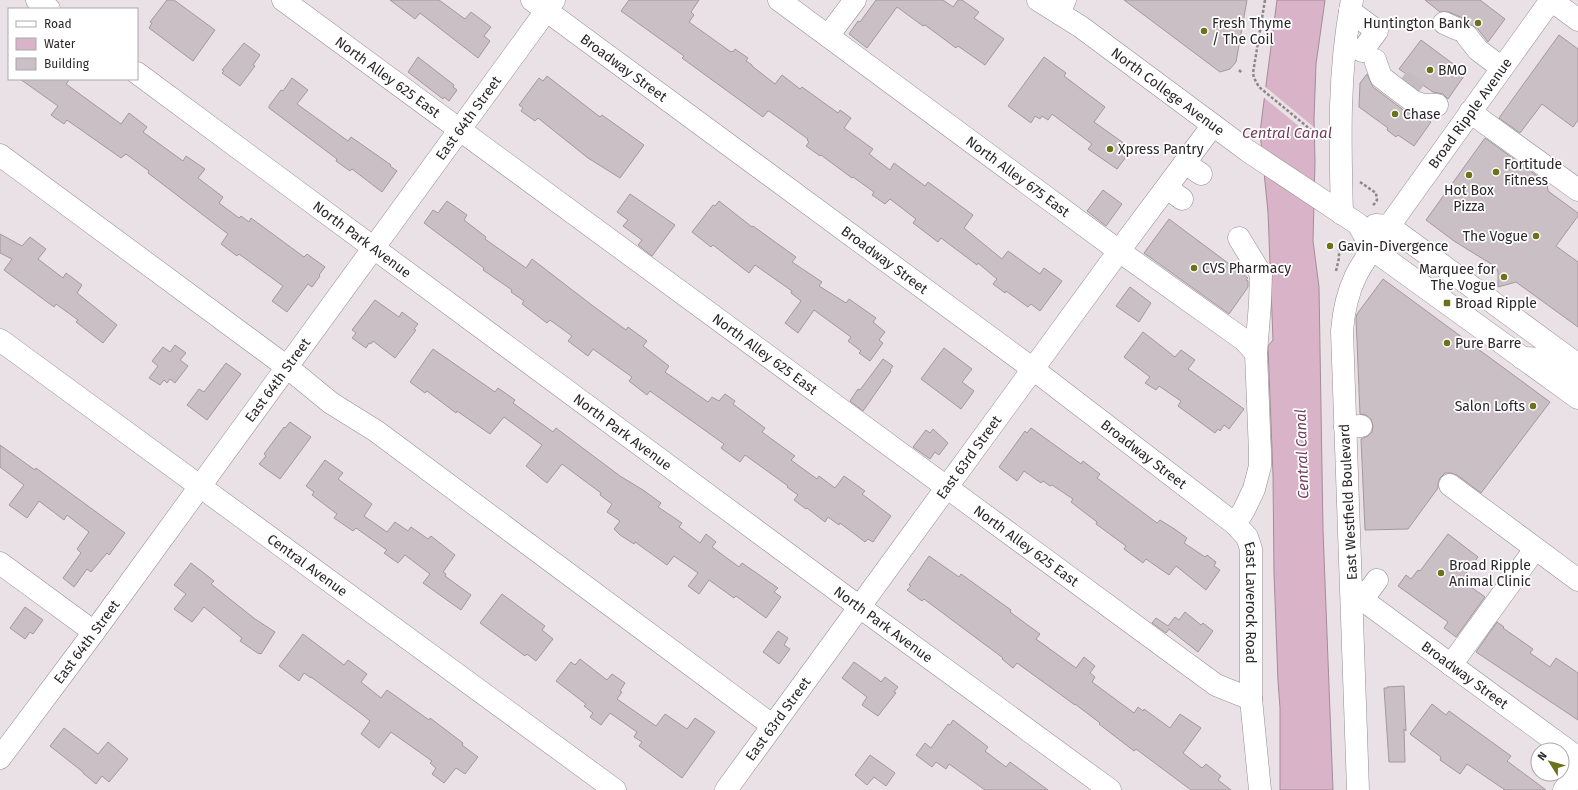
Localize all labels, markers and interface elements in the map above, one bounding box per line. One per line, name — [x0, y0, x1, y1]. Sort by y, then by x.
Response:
legend — [8, 8, 138, 80]
place label: Fresh Thyme / The Coil — [1212, 15, 1291, 48]
place label: Huntington Bank — [1363, 15, 1471, 32]
text: Road — [44, 17, 72, 31]
marker: Huntington Bank — [1473, 18, 1483, 28]
marker: Fresh Thyme / The Coil — [1199, 26, 1209, 36]
street label: Broadway Street — [577, 30, 671, 106]
street label: North Alley 625 East — [332, 33, 444, 122]
text: Water — [44, 37, 76, 51]
street label: North College Avenue — [1108, 44, 1228, 139]
street label: Broad Ripple Avenue — [1425, 55, 1516, 172]
text: Building — [44, 57, 90, 71]
place label: BMO — [1438, 62, 1467, 79]
marker: BMO — [1425, 65, 1435, 75]
street label: East 64th Street — [432, 72, 505, 164]
place label: Chase — [1403, 106, 1441, 123]
marker: Chase — [1390, 109, 1400, 119]
water label: Central Canal — [1242, 124, 1332, 142]
street label: North Alley 675 East — [962, 133, 1074, 221]
place label: Xpress Pantry — [1118, 141, 1204, 158]
marker: Xpress Pantry — [1105, 144, 1115, 154]
place label: Fortitude Fitness — [1504, 156, 1562, 189]
marker: Fortitude Fitness — [1491, 167, 1501, 177]
marker: Hot Box Pizza — [1464, 170, 1474, 180]
place label: Hot Box Pizza — [1444, 182, 1494, 215]
street label: North Park Avenue — [309, 198, 414, 282]
street label: Broadway Street — [838, 223, 932, 298]
place label: The Vogue — [1463, 228, 1528, 245]
marker: The Vogue — [1531, 231, 1541, 241]
place label: Gavin-Divergence — [1338, 238, 1448, 255]
marker: Gavin-Divergence — [1325, 241, 1335, 251]
place label: CVS Pharmacy — [1202, 260, 1291, 277]
place label: Marquee for The Vogue — [1419, 261, 1497, 294]
marker: CVS Pharmacy — [1189, 263, 1199, 273]
marker: Marquee for The Vogue — [1499, 272, 1509, 282]
place label: Broad Ripple — [1455, 295, 1537, 312]
marker: Broad Ripple — [1442, 298, 1452, 308]
street label: North Alley 625 East — [709, 310, 821, 399]
street label: East 64th Street — [242, 334, 315, 426]
place label: Pure Barre — [1455, 335, 1521, 352]
marker: Pure Barre — [1442, 338, 1452, 348]
street label: North Park Avenue — [570, 390, 675, 474]
place label: Salon Lofts — [1455, 398, 1525, 415]
marker: Salon Lofts — [1528, 401, 1538, 411]
water label: Central Canal — [1291, 409, 1313, 499]
street label: East 63rd Street — [933, 411, 1006, 503]
street label: Broadway Street — [1097, 416, 1191, 493]
street label: East Westfield Boulevard — [1336, 423, 1361, 581]
street label: North Alley 625 East — [970, 502, 1082, 591]
street label: Central Avenue — [264, 530, 351, 600]
street label: East Laverock Road — [1240, 539, 1259, 664]
place label: Broad Ripple Animal Clinic — [1449, 557, 1531, 590]
marker: Broad Ripple Animal Clinic — [1436, 568, 1446, 578]
street label: North Park Avenue — [831, 583, 936, 666]
street label: East 64th Street — [50, 596, 124, 687]
street label: Broadway Street — [1418, 638, 1512, 713]
street label: East 63rd Street — [742, 673, 815, 764]
north arrow — [1530, 742, 1570, 782]
text: N — [1535, 749, 1550, 763]

